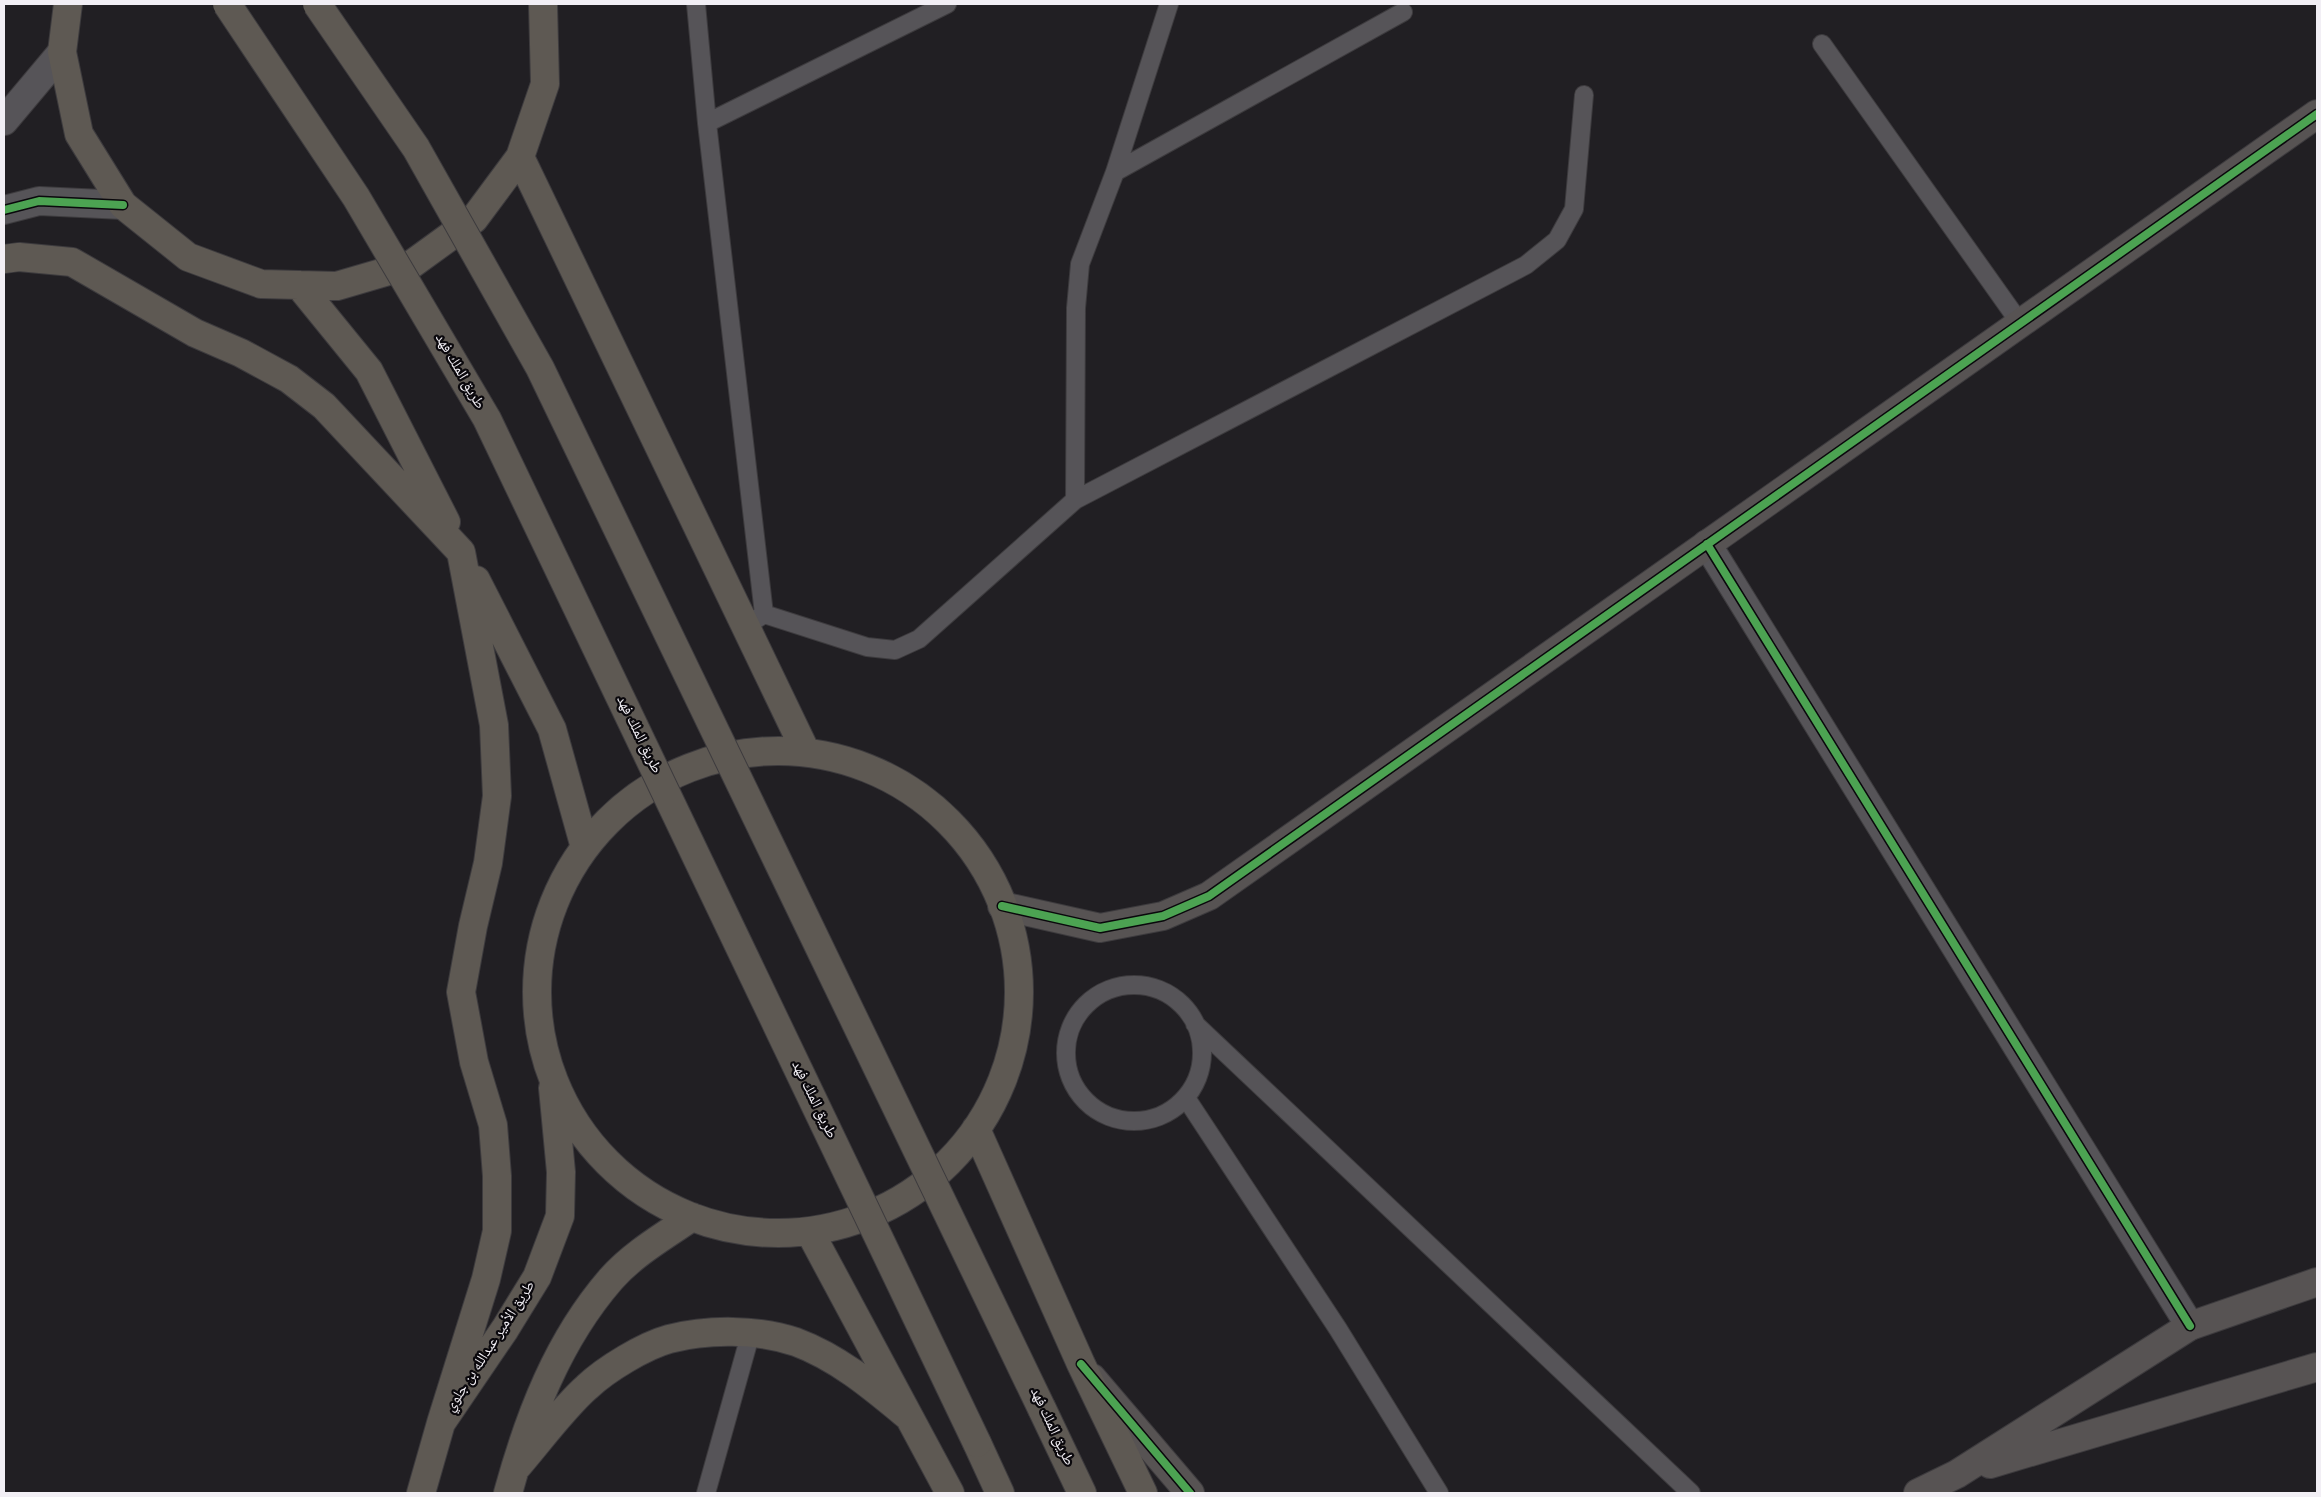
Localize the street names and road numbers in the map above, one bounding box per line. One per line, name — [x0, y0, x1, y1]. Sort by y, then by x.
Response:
street label: طريق الملك فهد — [427, 329, 491, 415]
street label: طريق الملك فهد — [608, 691, 668, 779]
street label: طريق الملك فهد — [783, 1056, 843, 1144]
street label: طريق الأمير عبدالله بن جلوي — [439, 1276, 543, 1418]
street label: طريق الملك فهد — [1021, 1383, 1081, 1471]

